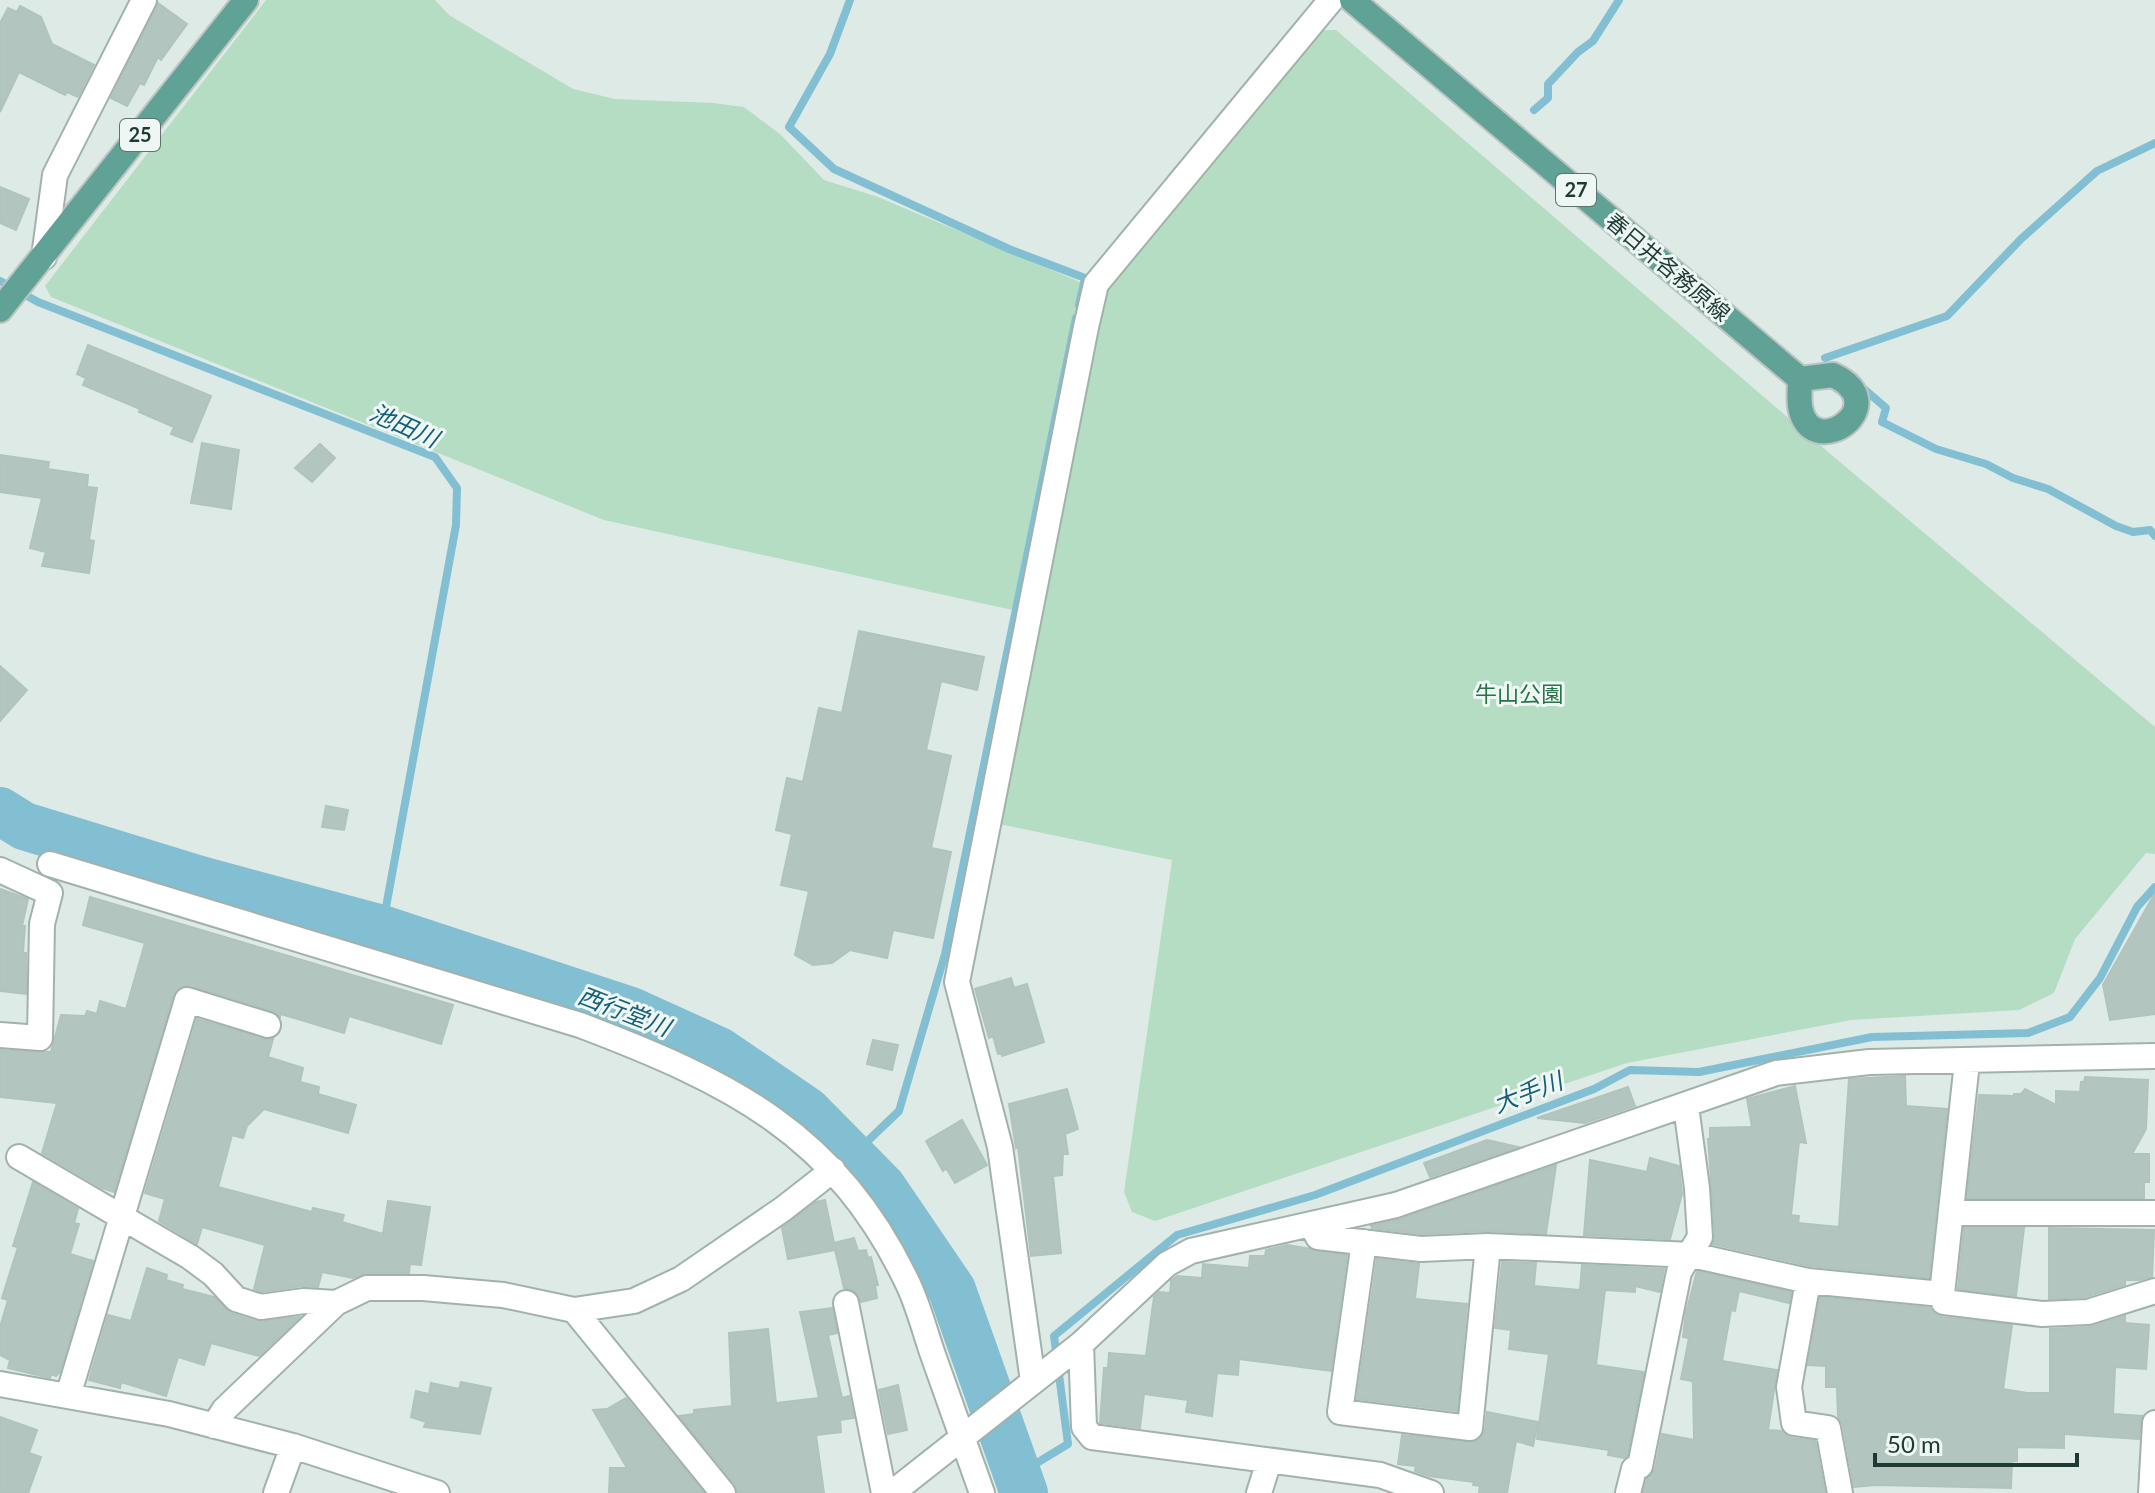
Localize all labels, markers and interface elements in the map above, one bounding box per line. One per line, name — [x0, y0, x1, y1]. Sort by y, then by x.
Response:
road number: 25 — [120, 119, 160, 151]
road number: 27 — [1556, 174, 1596, 206]
street label: 春日井各務原線 — [1601, 207, 1736, 326]
water label: 池田川 — [366, 397, 446, 454]
park label: 牛山公園 — [1475, 680, 1563, 707]
water label: 西行堂川 — [575, 980, 677, 1042]
water label: 大手川 — [1489, 1064, 1569, 1118]
scale bar — [1875, 1417, 2077, 1467]
text: 50 m — [1887, 1429, 1941, 1458]

